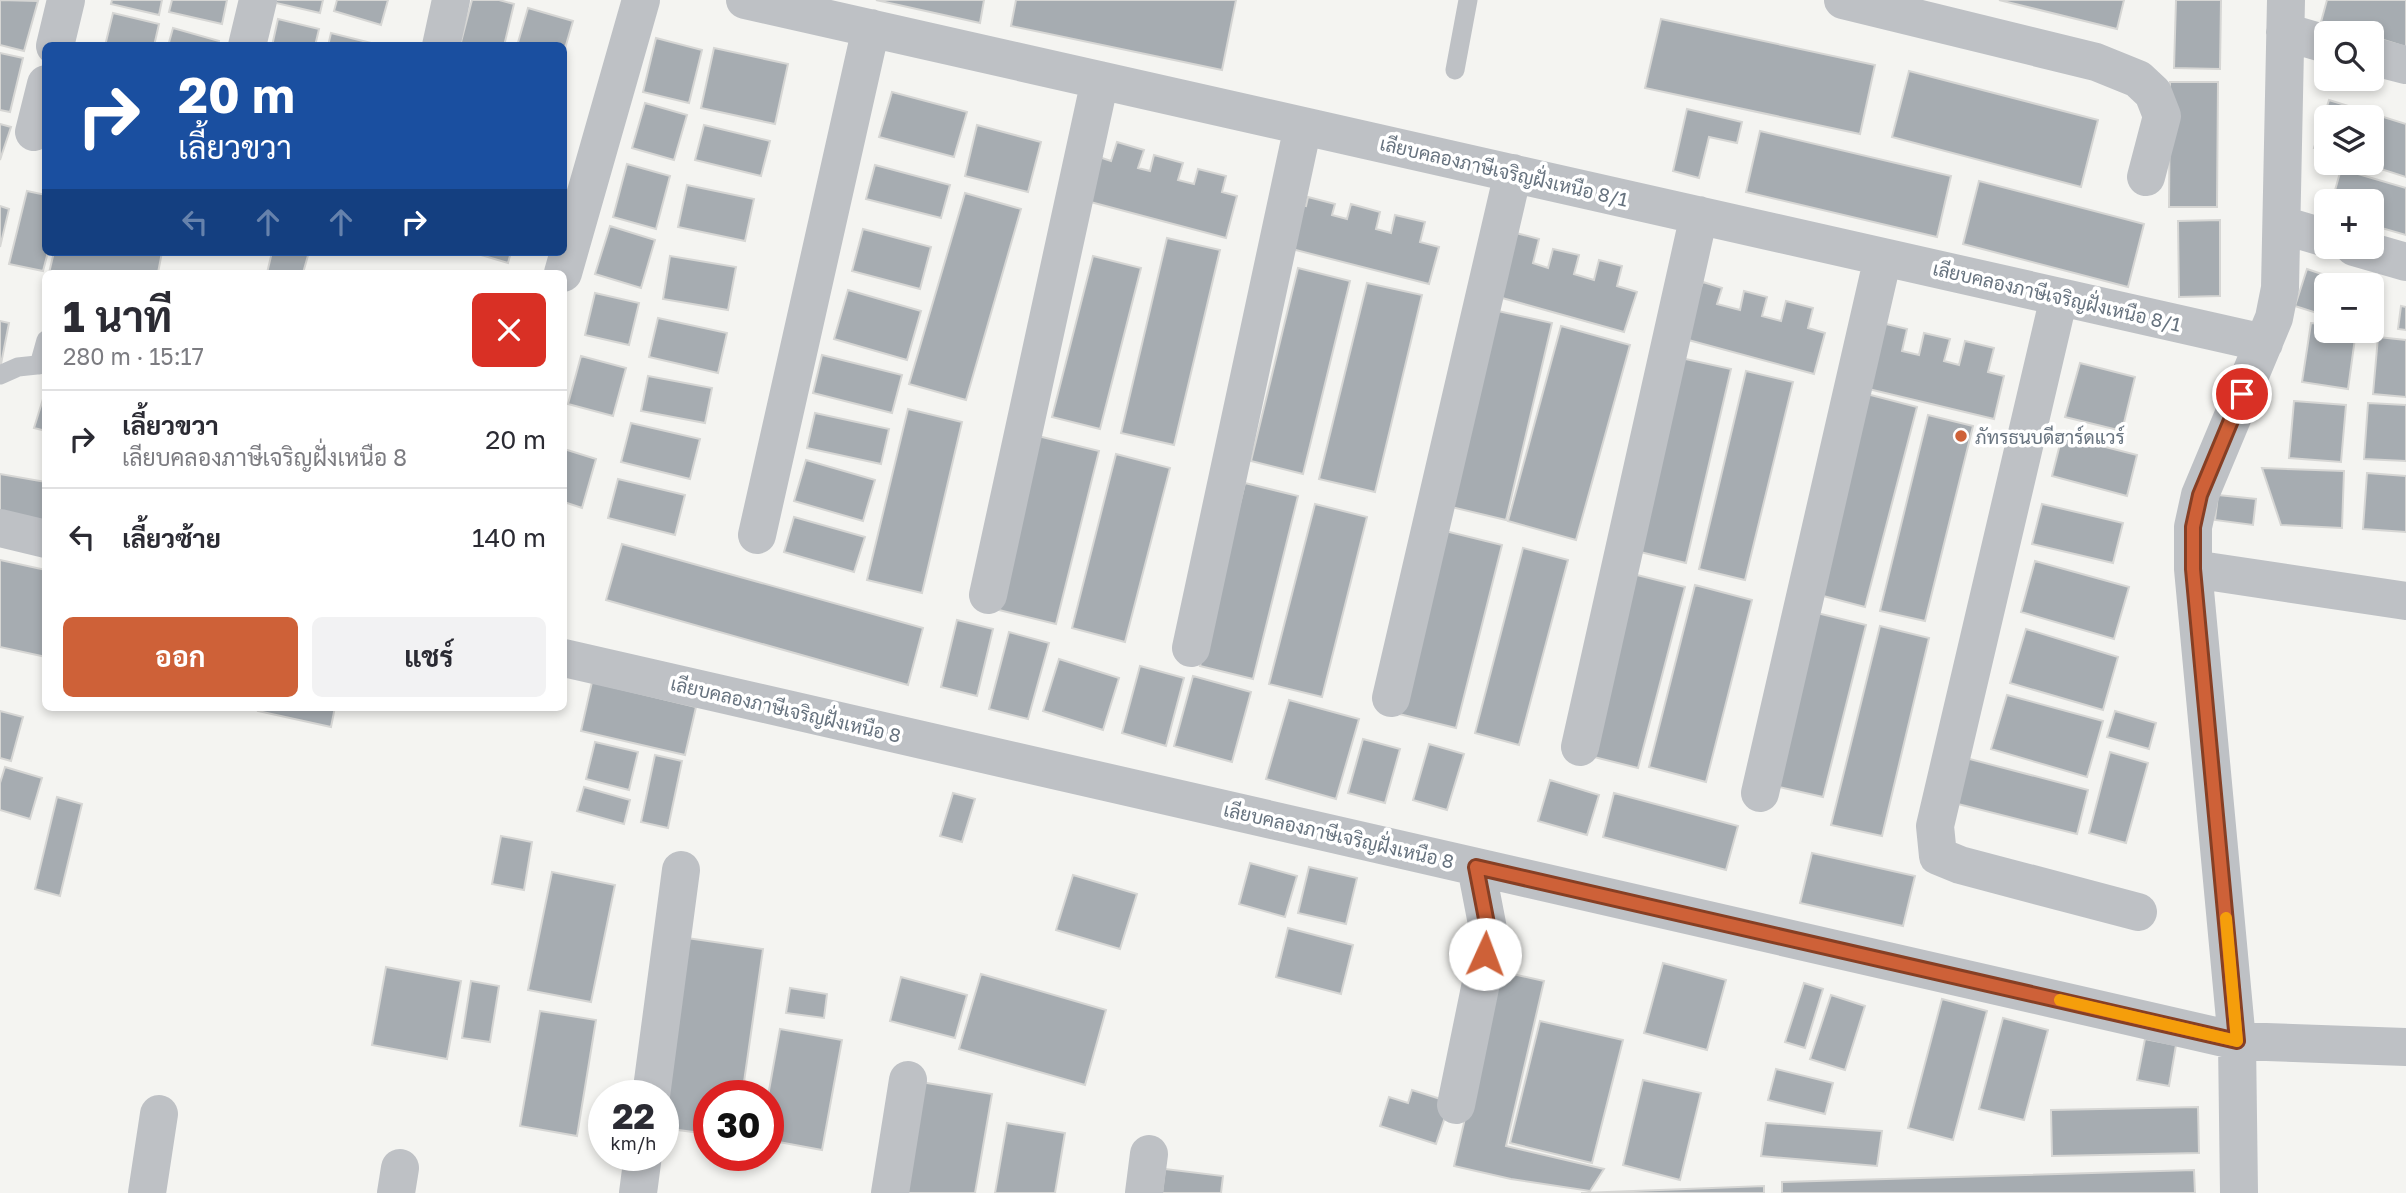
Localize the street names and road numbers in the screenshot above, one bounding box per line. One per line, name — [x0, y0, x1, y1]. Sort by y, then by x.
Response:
street label: เลียบคลองภาษีเจริญฝั่งเหนือ 8/1 — [1378, 127, 1631, 212]
street label: เลียบคลองภาษีเจริญฝั่งเหนือ 8/1 — [1931, 252, 2184, 337]
street label: เลียบคลองภาษีเจริญฝั่งเหนือ 8 — [668, 667, 904, 748]
street label: เลียบคลองภาษีเจริญฝั่งเหนือ 8 — [1221, 793, 1457, 874]

